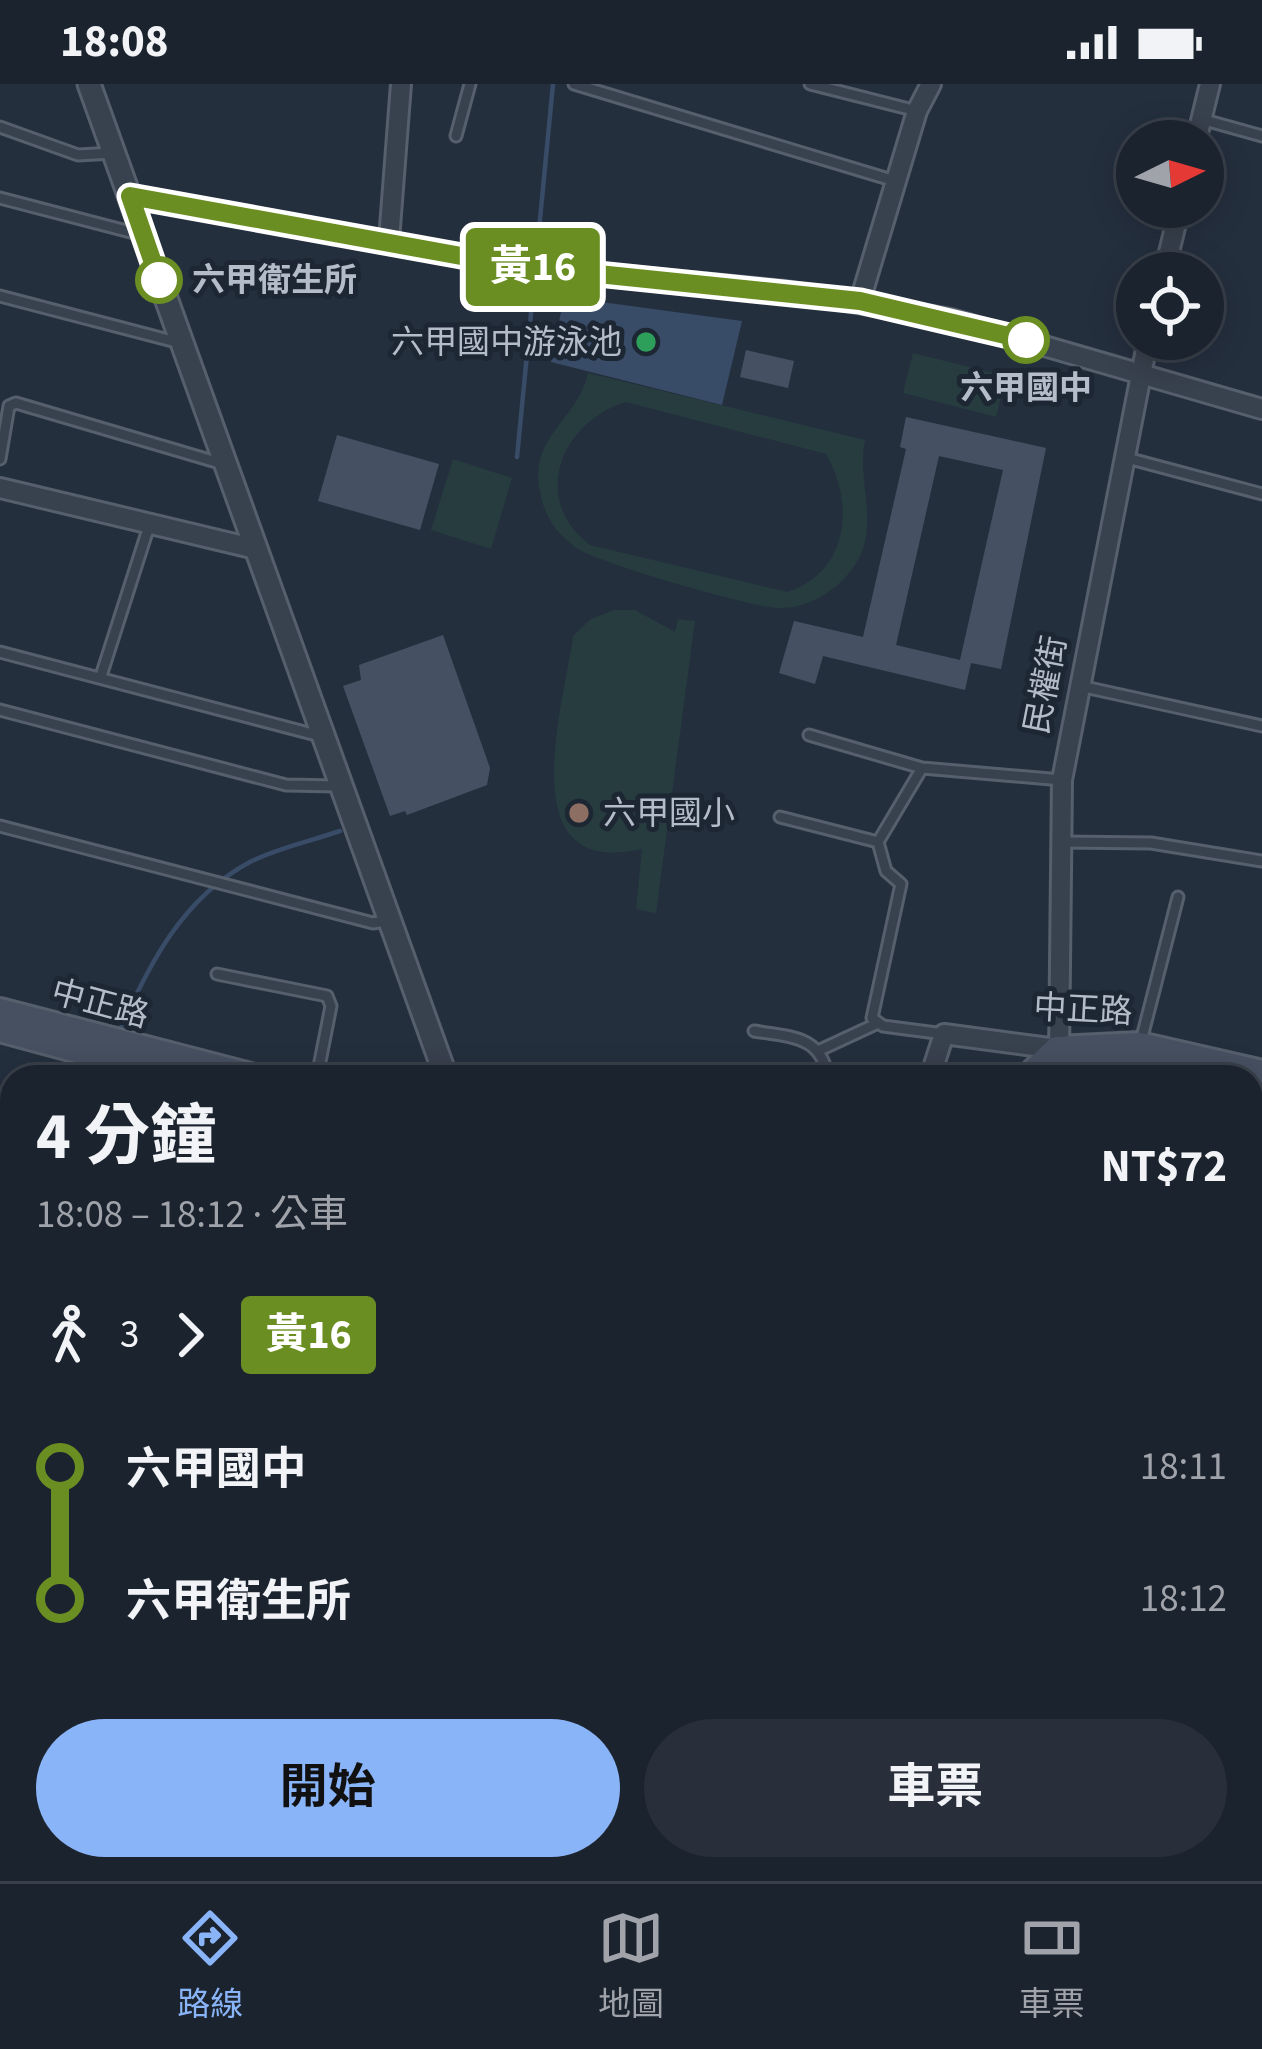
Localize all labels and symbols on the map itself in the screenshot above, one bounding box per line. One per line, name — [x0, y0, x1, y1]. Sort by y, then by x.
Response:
north arrow — [1116, 120, 1224, 228]
line badge: 黃16 — [464, 228, 602, 306]
place label: 六甲衛生所 — [192, 257, 357, 304]
marker: 六甲衛生所 — [137, 258, 181, 302]
marker: 六甲國中 — [1004, 318, 1048, 362]
place label: 六甲國中游泳池 — [391, 319, 622, 366]
marker: 六甲國中游泳池 — [633, 329, 659, 355]
place label: 六甲國中 — [960, 365, 1092, 412]
street label: 民權街 — [1013, 632, 1079, 738]
place label: 六甲國小 — [603, 790, 735, 837]
marker: 六甲國小 — [566, 800, 592, 826]
street label: 中正路 — [46, 968, 154, 1040]
street label: 中正路 — [1032, 984, 1134, 1036]

